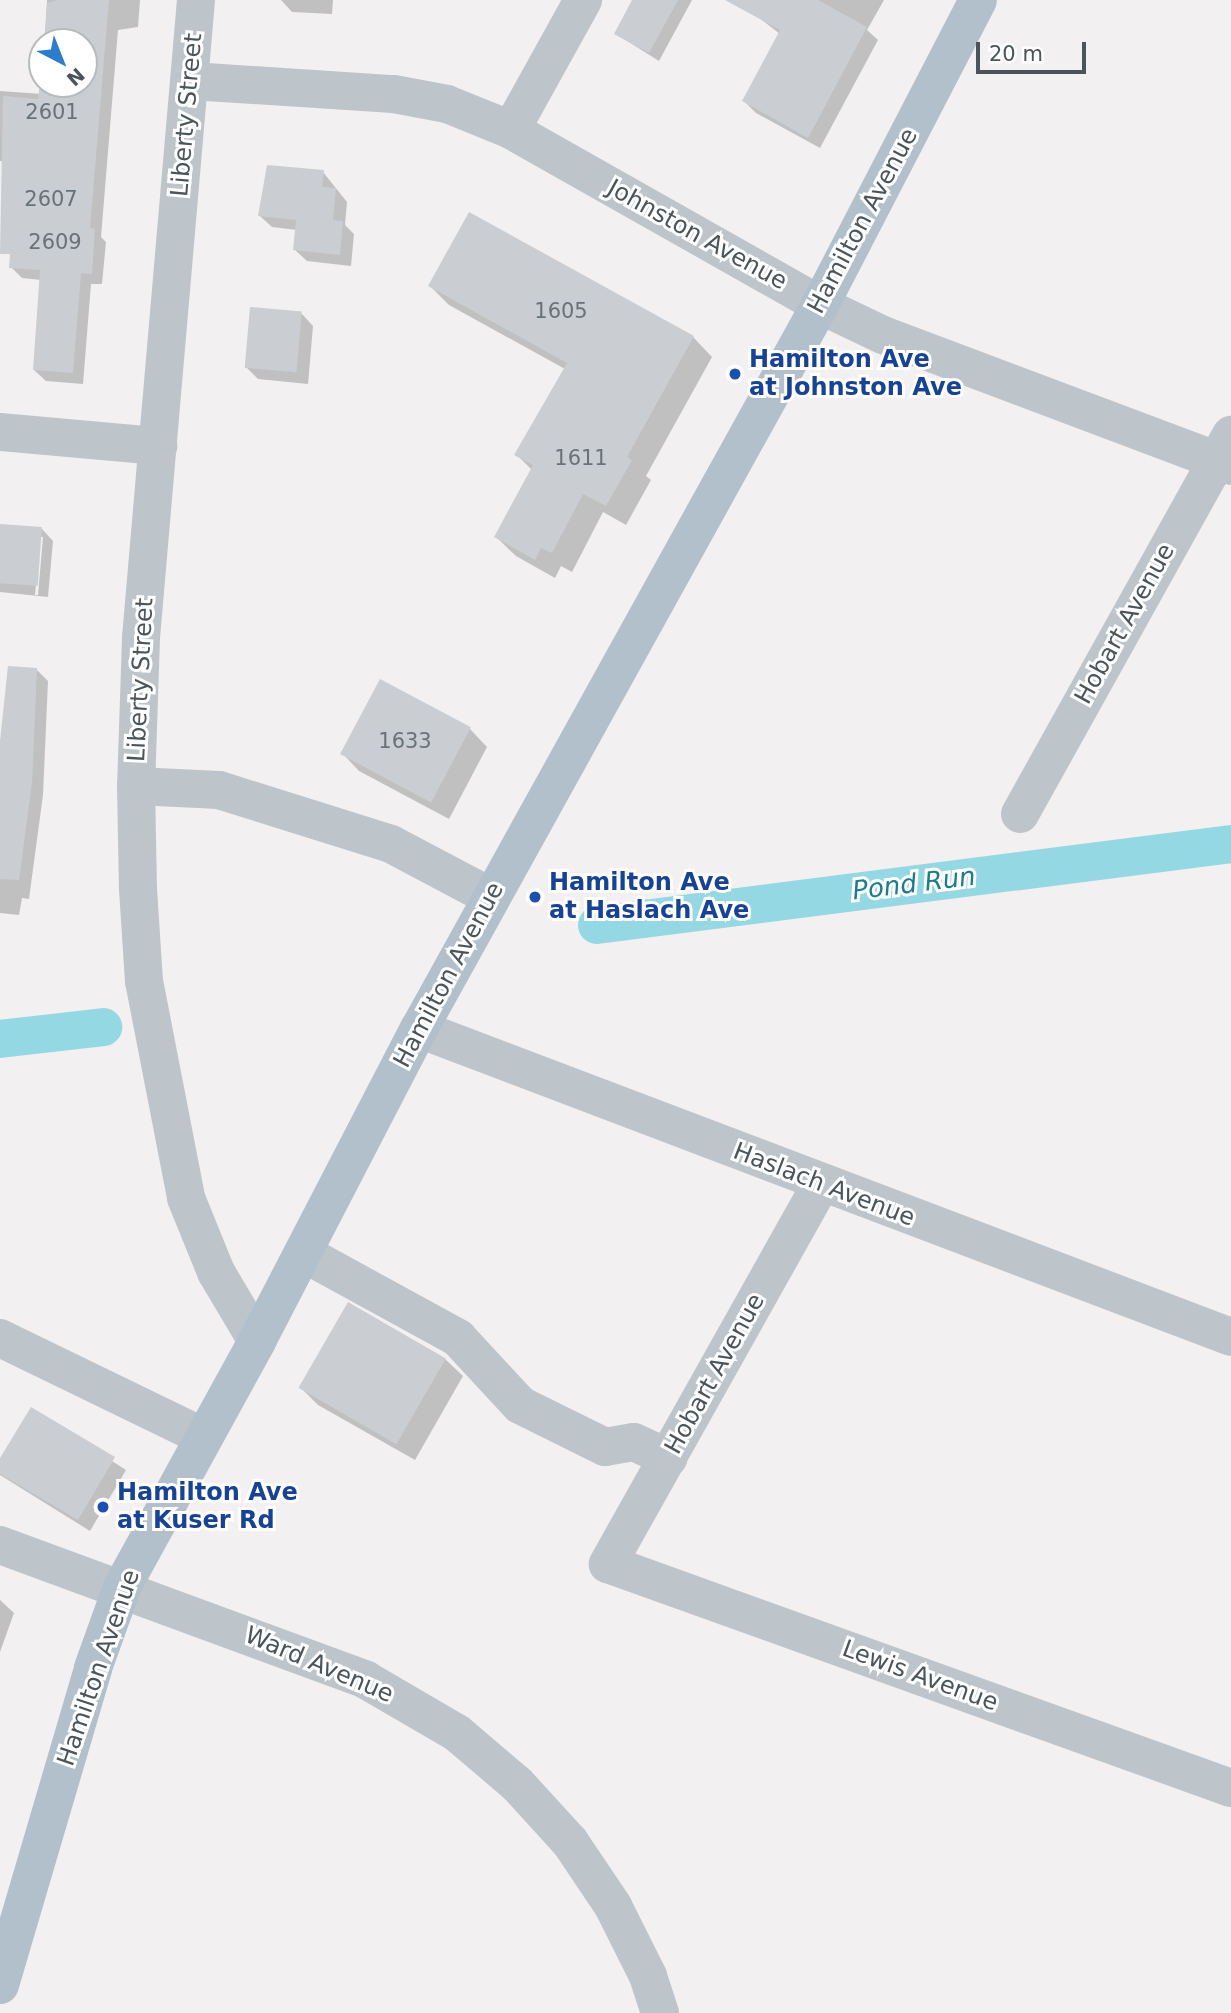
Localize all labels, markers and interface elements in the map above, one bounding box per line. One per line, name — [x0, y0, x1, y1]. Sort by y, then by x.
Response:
north arrow — [28, 28, 98, 98]
scale bar — [979, 28, 1089, 72]
street label: Liberty Street — [166, 32, 208, 198]
text: 20 m — [989, 42, 1043, 66]
text: N — [62, 64, 89, 91]
house number: 2601 — [25, 99, 79, 125]
street label: Hamilton Avenue — [802, 123, 924, 319]
street label: Johnston Avenue — [602, 174, 792, 296]
house number: 2607 — [24, 186, 78, 212]
house number: 2609 — [28, 229, 82, 255]
house number: 1605 — [534, 298, 588, 324]
place label: Hamilton Ave at Johnston Ave — [749, 346, 962, 402]
marker: Hamilton Ave at Johnston Ave — [727, 366, 743, 382]
house number: 1611 — [554, 445, 608, 471]
street label: Hobart Avenue — [1069, 539, 1181, 709]
street label: Liberty Street — [122, 597, 160, 763]
house number: 1633 — [378, 728, 432, 754]
water label: Pond Run — [851, 861, 977, 907]
place label: Hamilton Ave at Haslach Ave — [549, 869, 749, 925]
street label: Hamilton Avenue — [388, 877, 510, 1073]
marker: Hamilton Ave at Haslach Ave — [527, 889, 543, 905]
street label: Haslach Avenue — [729, 1137, 919, 1233]
street label: Hobart Avenue — [659, 1289, 771, 1459]
place label: Hamilton Ave at Kuser Rd — [117, 1479, 298, 1535]
marker: Hamilton Ave at Kuser Rd — [95, 1499, 111, 1515]
street label: Hamilton Avenue — [52, 1566, 146, 1770]
street label: Ward Avenue — [240, 1621, 398, 1709]
street label: Lewis Avenue — [838, 1635, 1002, 1717]

